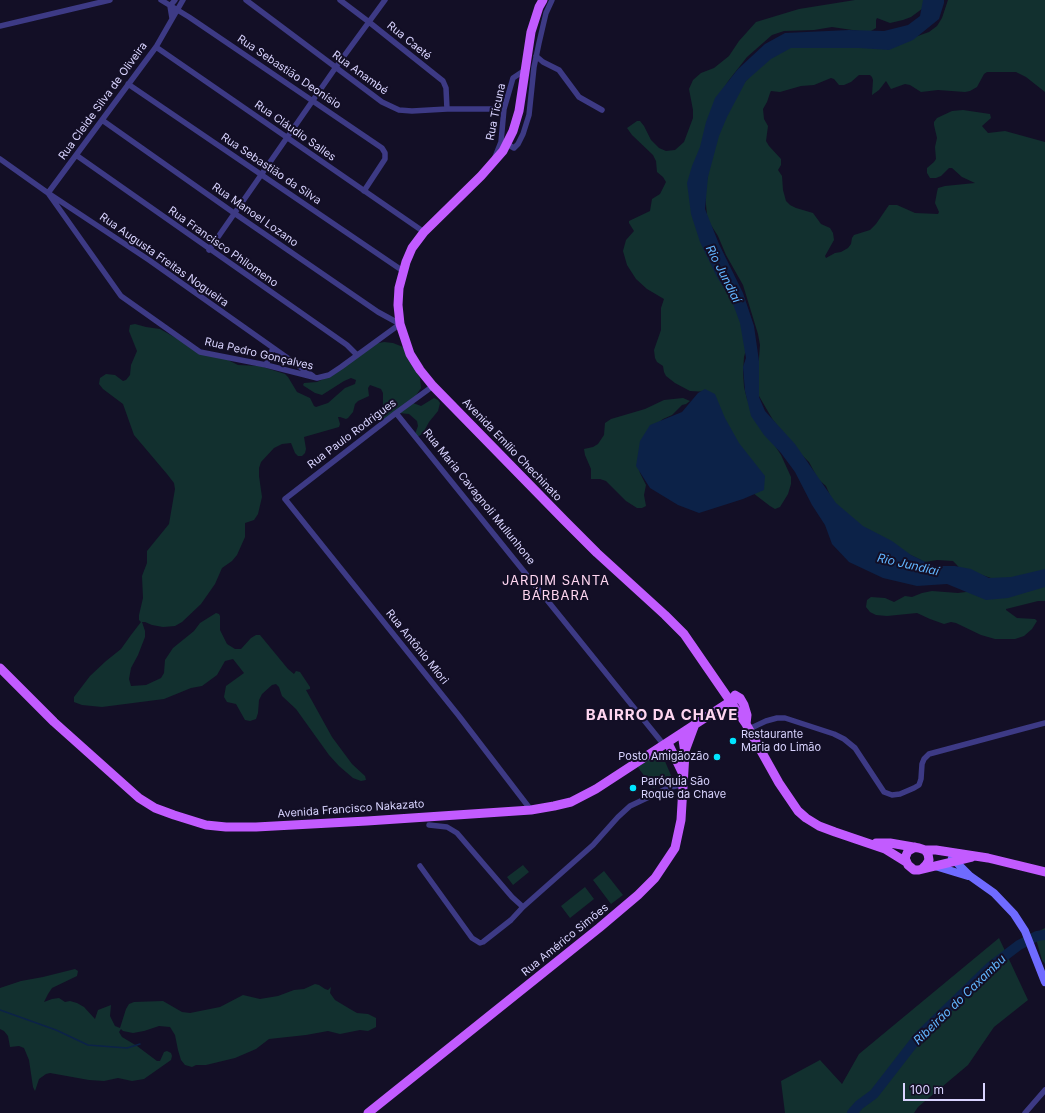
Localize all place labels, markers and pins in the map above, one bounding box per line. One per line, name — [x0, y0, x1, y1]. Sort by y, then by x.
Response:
place label: Restaurante Maria do Limão — [741, 728, 821, 754]
marker: Restaurante Maria do Limão — [728, 736, 738, 746]
place label: Posto Amigãozão — [618, 750, 709, 764]
marker: Posto Amigãozão — [712, 752, 722, 762]
place label: Paróquia São Roque da Chave — [641, 775, 726, 801]
marker: Paróquia São Roque da Chave — [628, 783, 638, 793]

